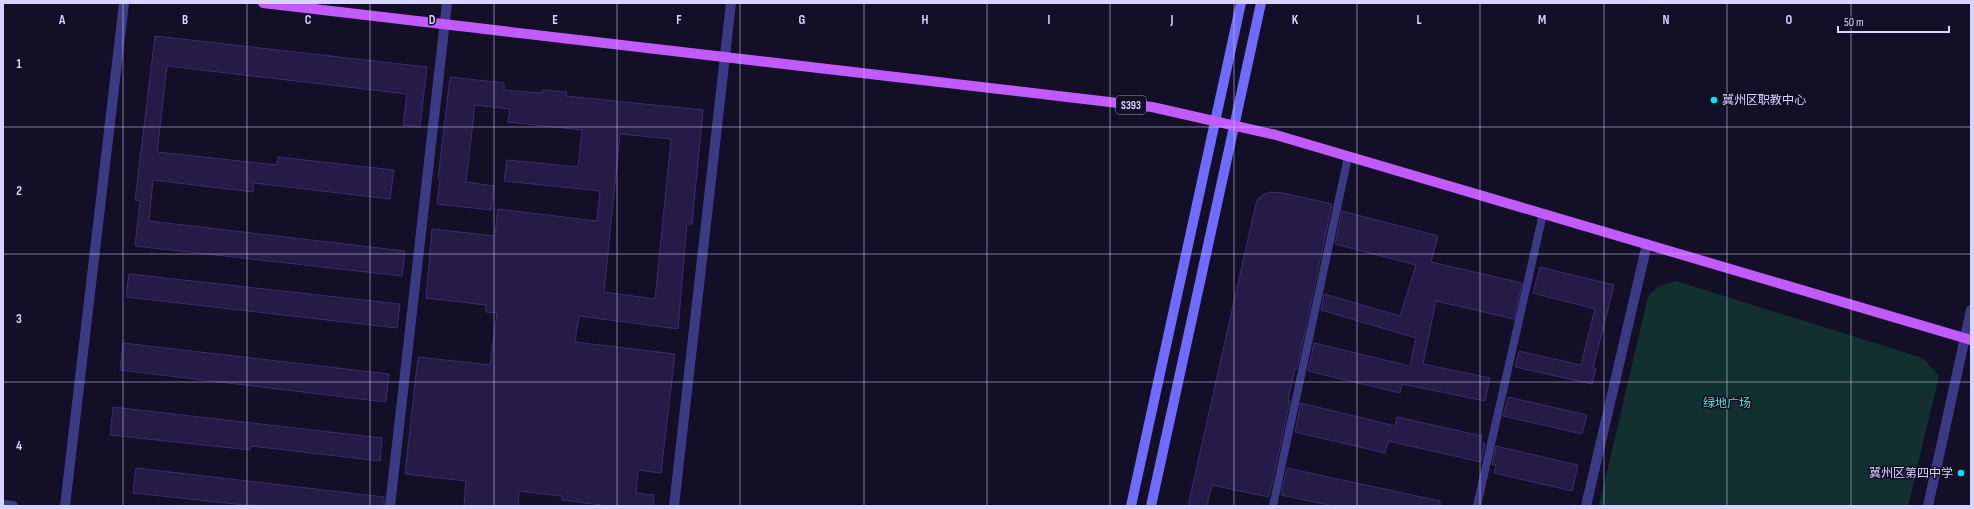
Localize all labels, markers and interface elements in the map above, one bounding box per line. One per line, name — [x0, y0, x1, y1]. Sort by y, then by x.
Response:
scale bar — [1838, 8, 1949, 34]
text: A — [58, 12, 66, 28]
text: B — [182, 12, 188, 28]
text: C — [305, 12, 312, 28]
text: D — [429, 12, 436, 28]
text: E — [552, 12, 558, 28]
text: F — [676, 12, 682, 28]
text: G — [799, 12, 806, 28]
text: H — [922, 12, 929, 28]
text: I — [1048, 12, 1051, 28]
text: J — [1170, 12, 1174, 28]
text: K — [1292, 12, 1299, 28]
text: L — [1416, 12, 1422, 28]
text: M — [1538, 12, 1546, 28]
text: N — [1663, 12, 1670, 28]
text: O — [1786, 12, 1793, 28]
text: 50 m — [1844, 15, 1864, 30]
text: 1 — [16, 56, 22, 72]
place label: 冀州区职教中心 — [1722, 93, 1806, 108]
marker: 冀州区职教中心 — [1709, 95, 1719, 105]
road number: S393 — [1116, 96, 1146, 114]
text: 2 — [16, 183, 22, 199]
text: 3 — [16, 311, 22, 327]
park label: 绿地广场 — [1703, 396, 1751, 411]
text: 4 — [16, 438, 22, 454]
place label: 冀州区第四中学 — [1869, 466, 1953, 481]
marker: 冀州区第四中学 — [1956, 468, 1966, 478]

